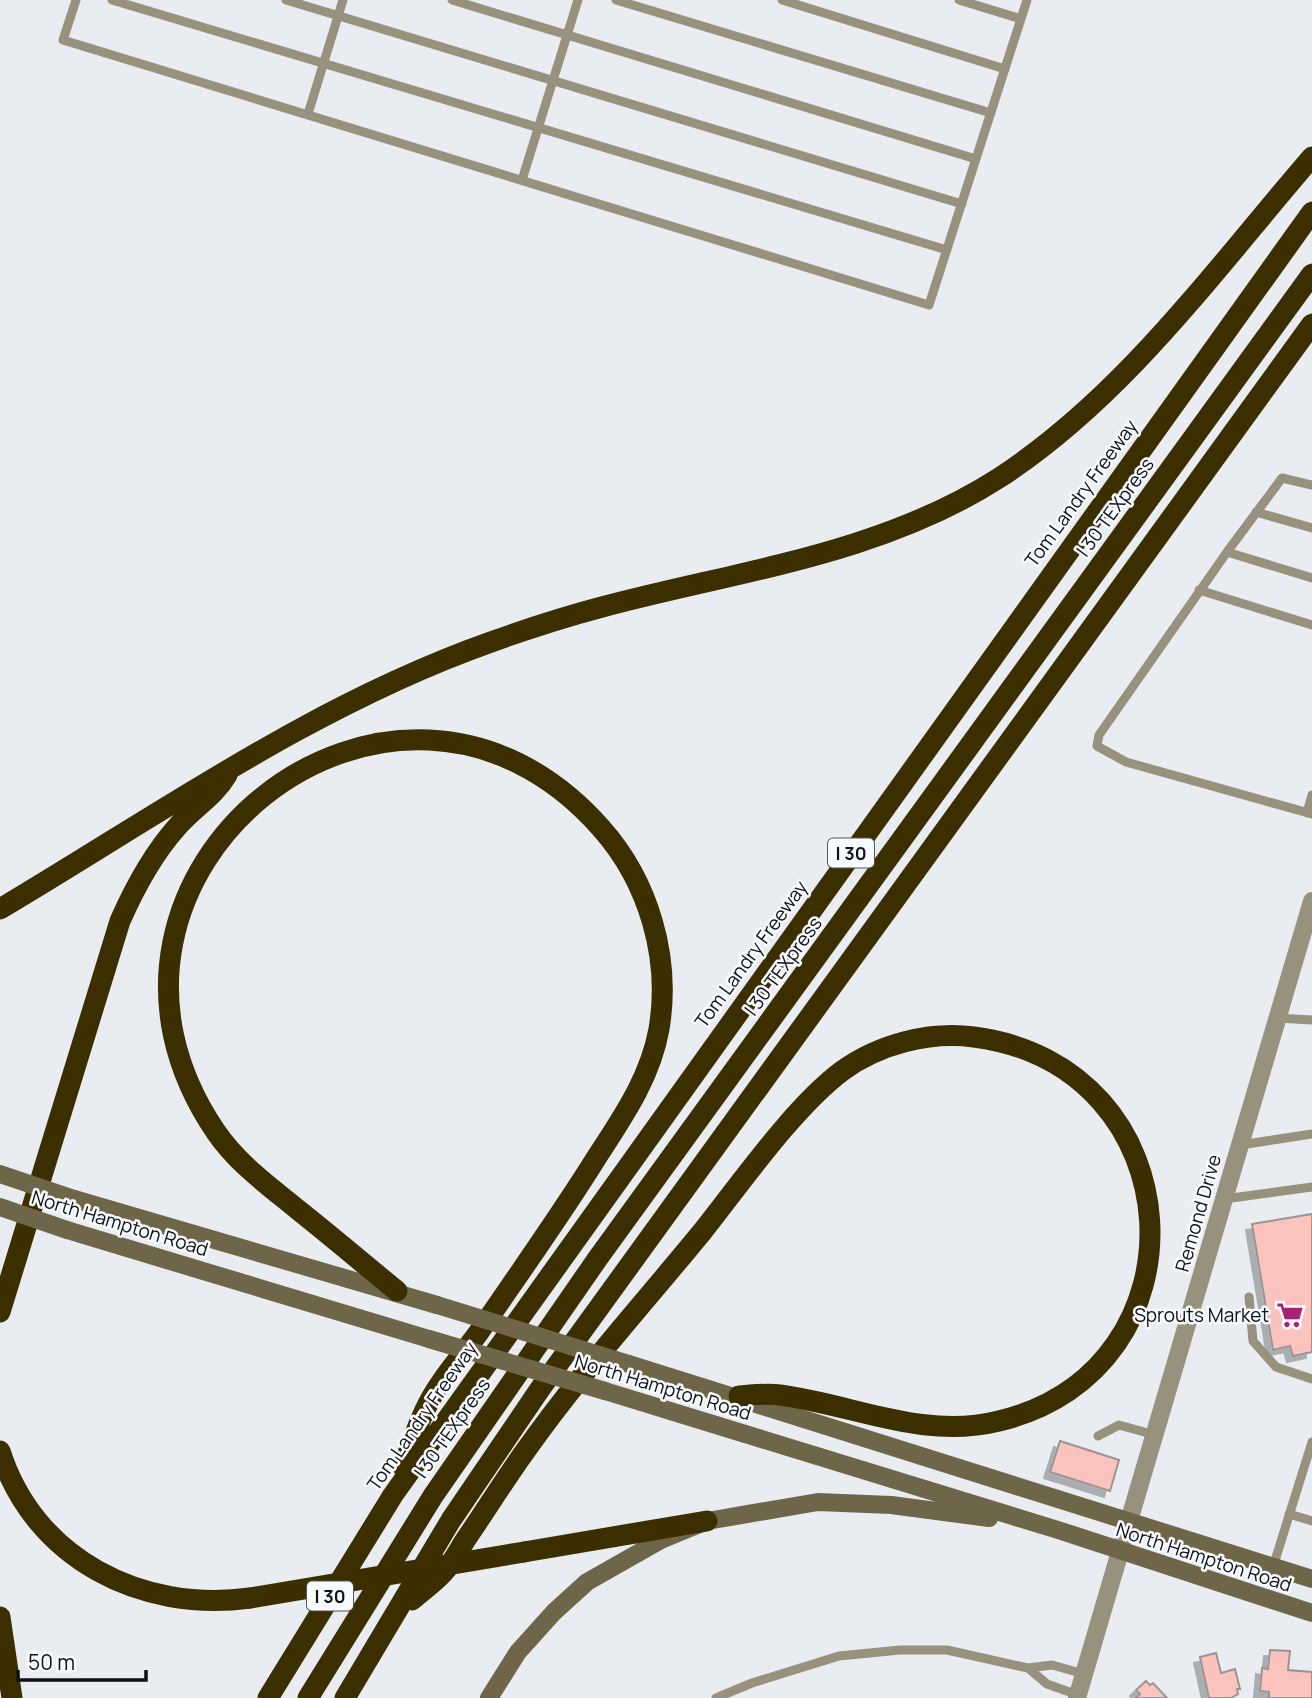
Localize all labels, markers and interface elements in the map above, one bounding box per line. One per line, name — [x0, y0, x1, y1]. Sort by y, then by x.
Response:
street label: Tom Landry Freeway — [1019, 414, 1143, 572]
street label: I 30 TEXpress — [1070, 452, 1160, 562]
road number: I 30 — [828, 838, 874, 868]
street label: Tom Landry Freeway — [689, 875, 813, 1033]
street label: I 30 TEXpress — [738, 911, 828, 1021]
street label: Remond Drive — [1169, 1151, 1227, 1275]
street label: North Hampton Road — [29, 1184, 211, 1262]
supermarket icon: Sprouts Market — [1275, 1300, 1305, 1330]
place label: Sprouts Market — [1134, 1302, 1269, 1328]
street label: Tom Landry Freeway — [361, 1336, 483, 1496]
street label: North Hampton Road — [572, 1348, 754, 1426]
street label: I 30 TEXpress — [408, 1373, 496, 1483]
street label: North Hampton Road — [1113, 1516, 1295, 1598]
road number: I 30 — [307, 1582, 353, 1610]
scale bar — [18, 1638, 145, 1682]
text: 50 m — [28, 1648, 75, 1676]

